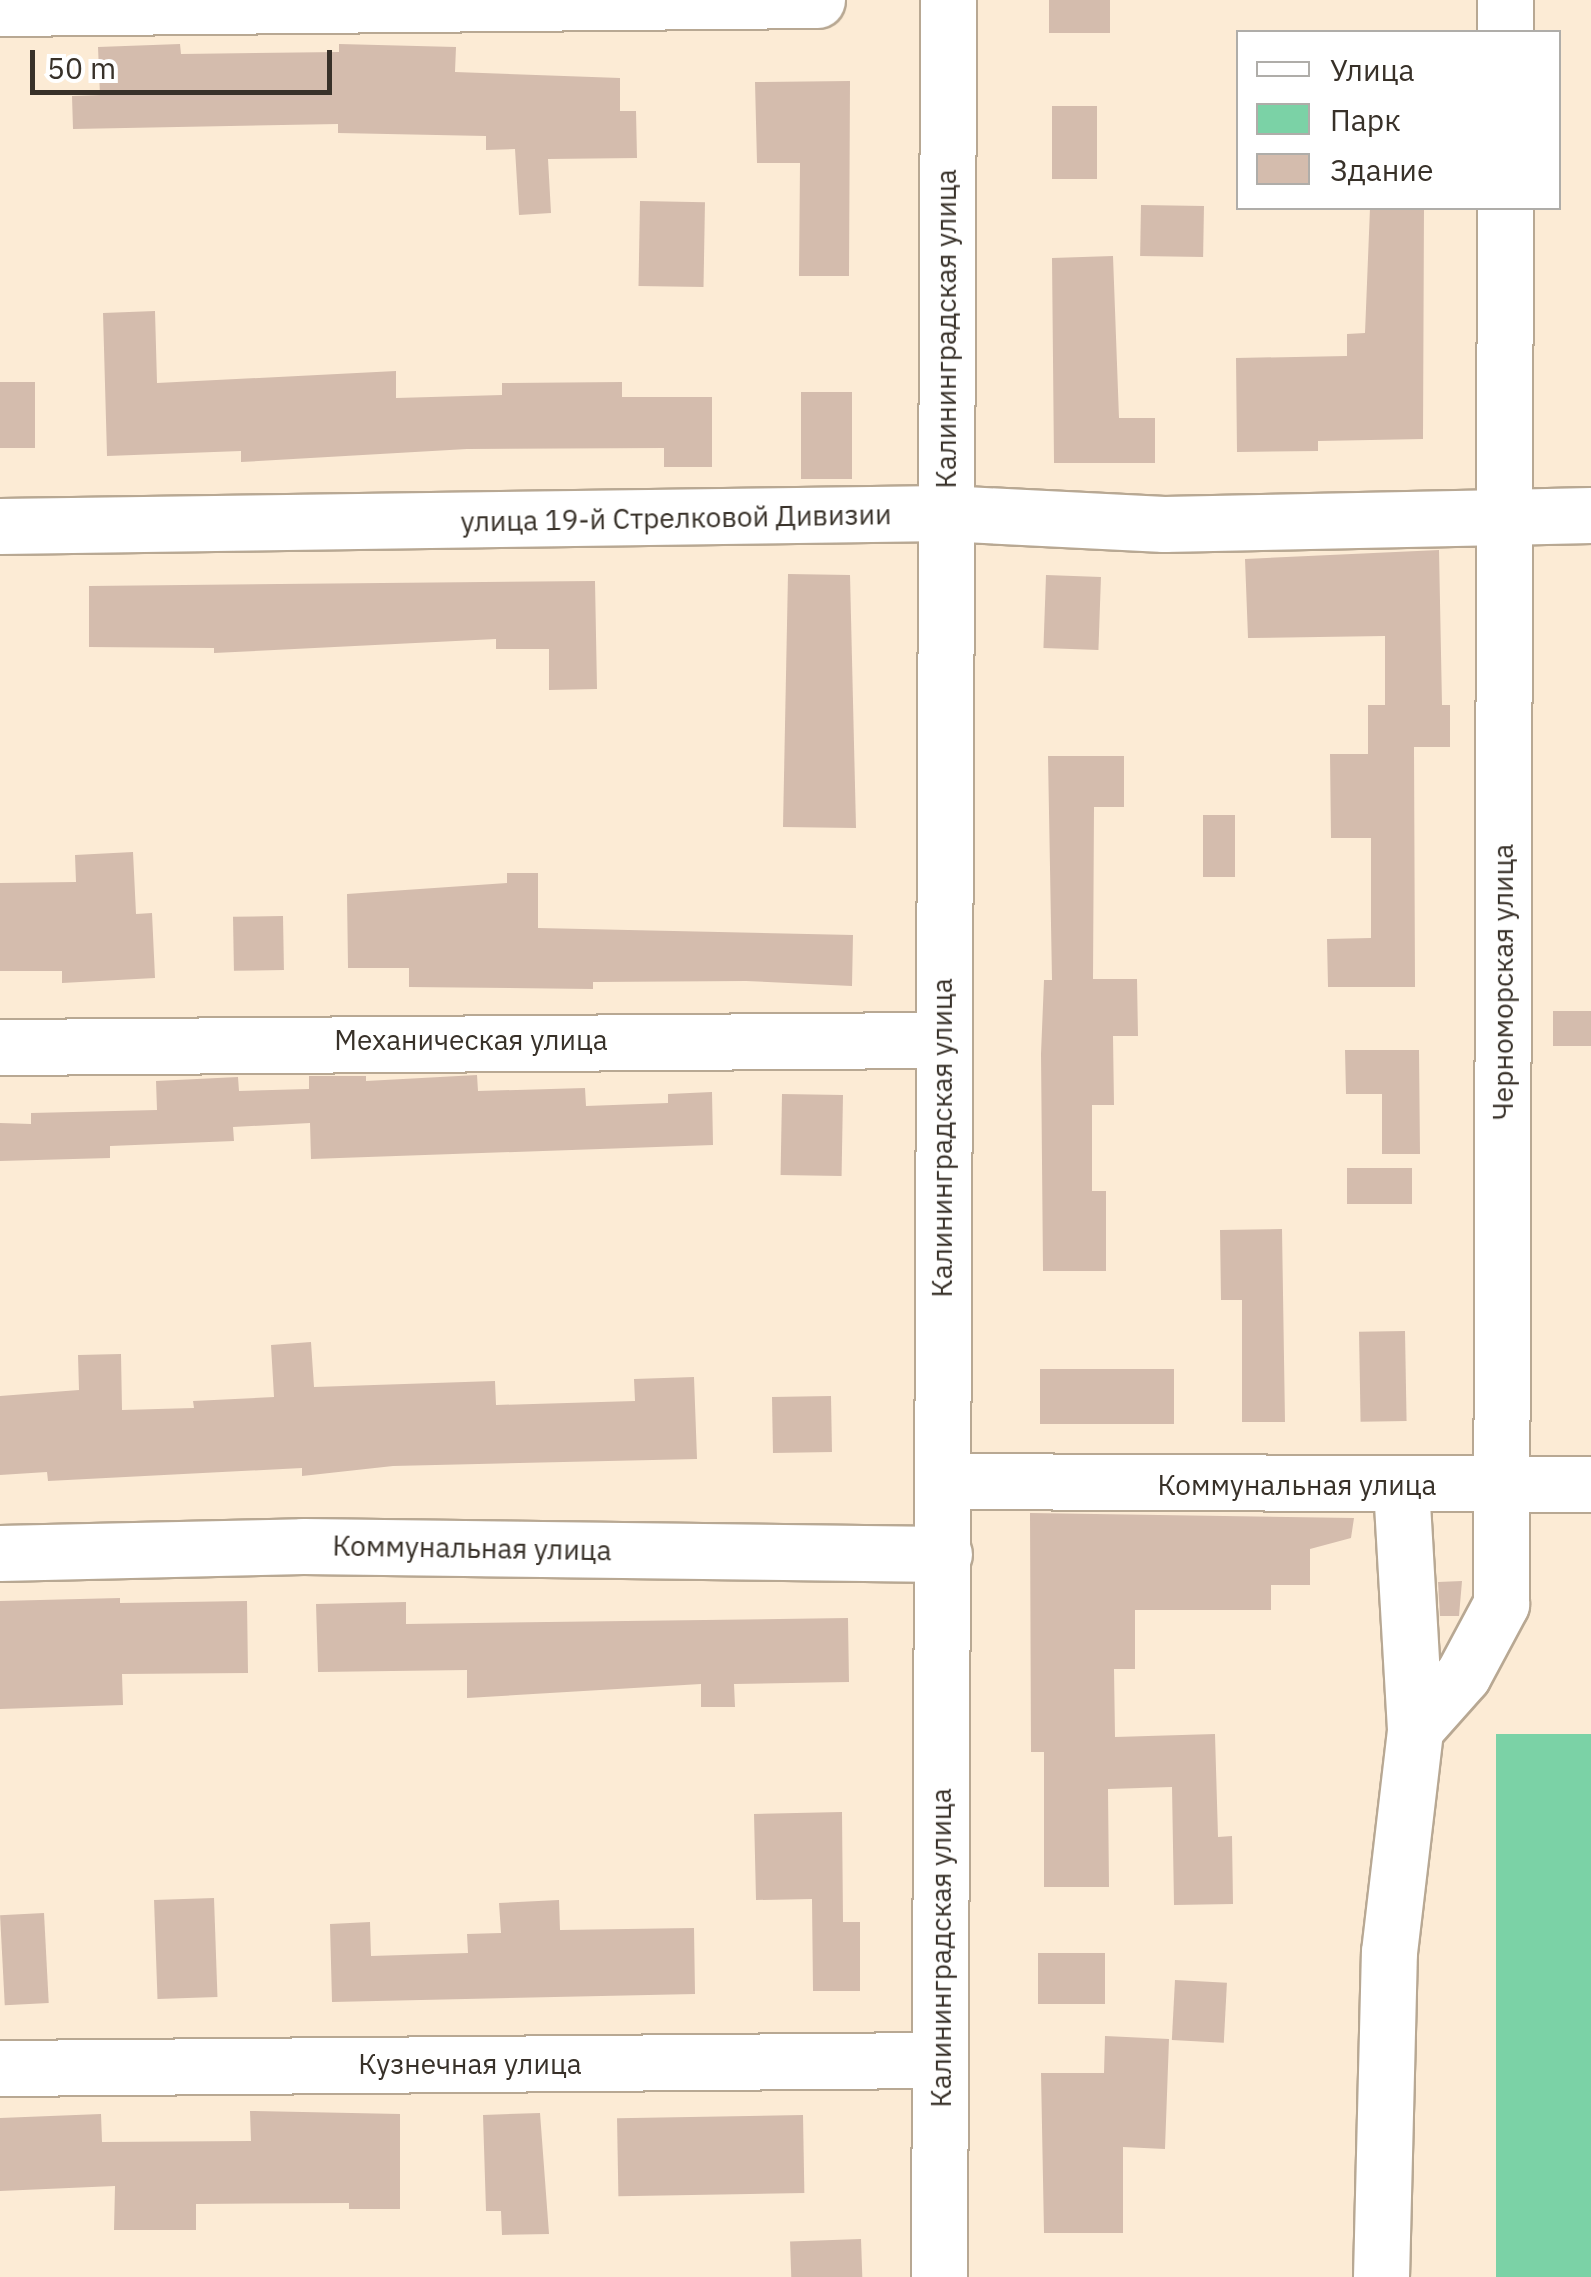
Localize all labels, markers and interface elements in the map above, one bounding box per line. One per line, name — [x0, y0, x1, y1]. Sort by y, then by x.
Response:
scale bar — [35, 30, 338, 92]
legend — [1236, 30, 1561, 210]
text: 50 m — [47, 48, 116, 87]
text: Улица — [1330, 50, 1415, 89]
text: Парк — [1330, 100, 1401, 139]
text: Здание — [1330, 150, 1433, 189]
street label: Калининградская улица — [929, 169, 963, 489]
street label: улица 19-й Стрелковой Дивизии — [460, 497, 892, 539]
street label: Черноморская улица — [1486, 844, 1520, 1120]
street label: Калининградская улица — [925, 978, 959, 1298]
street label: Механическая улица — [334, 1023, 608, 1057]
street label: Коммунальная улица — [1157, 1468, 1437, 1502]
street label: Коммунальная улица — [332, 1529, 612, 1567]
street label: Калининградская улица — [924, 1788, 958, 2108]
street label: Кузнечная улица — [358, 2047, 582, 2081]

